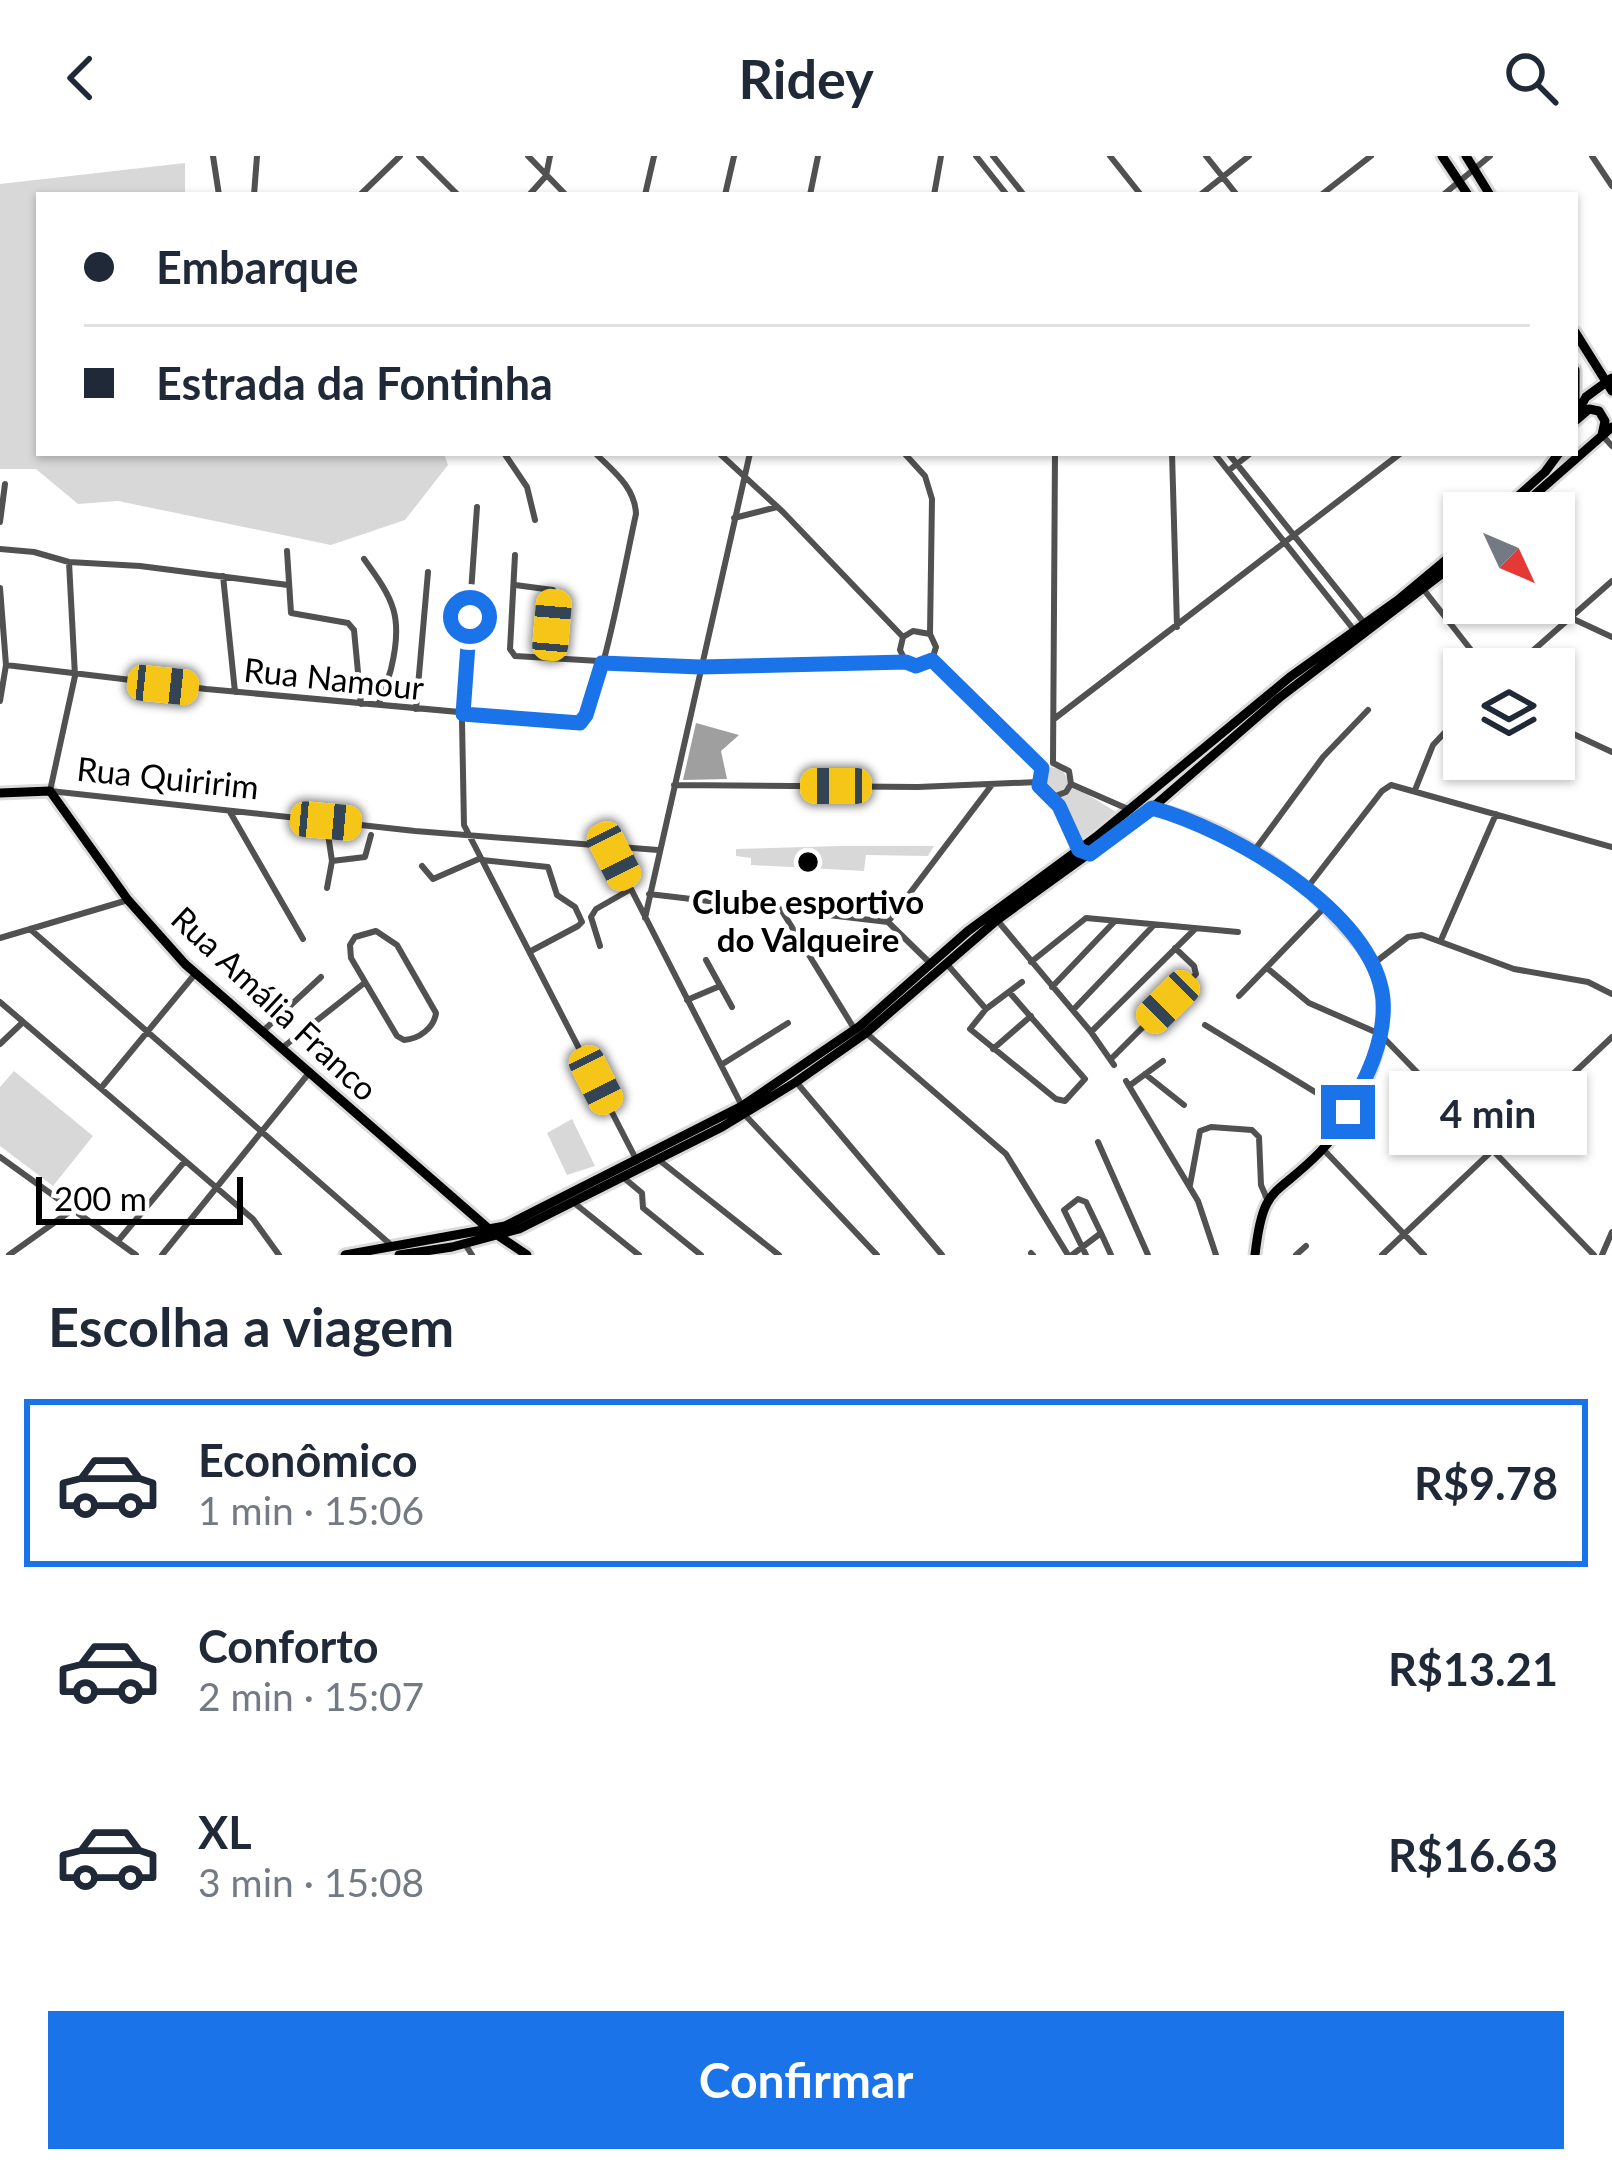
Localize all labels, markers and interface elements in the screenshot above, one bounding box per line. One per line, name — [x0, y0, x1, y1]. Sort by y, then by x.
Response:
icon: back — [48, 45, 114, 111]
icon: search — [1498, 45, 1564, 111]
text: Ridey — [738, 46, 874, 111]
text: Embarque — [156, 240, 359, 294]
text: Estrada da Fontinha — [156, 356, 553, 410]
north arrow — [1443, 492, 1575, 624]
map controls — [1443, 492, 1575, 780]
car — [531, 588, 573, 662]
route start — [443, 590, 497, 644]
button: layers — [1443, 648, 1575, 780]
street label: Rua Namour — [242, 649, 426, 707]
car — [125, 663, 201, 707]
street label: Rua Quiririm — [75, 748, 261, 806]
car — [800, 768, 872, 804]
car — [289, 800, 363, 842]
car — [582, 816, 646, 896]
marker: Clube esportivo do Valqueire — [795, 849, 821, 875]
place label: Clube esportivo do Valqueire — [692, 881, 924, 959]
street label: Rua Amália Franco — [164, 897, 386, 1109]
car — [1130, 964, 1206, 1040]
car — [564, 1040, 628, 1120]
callout: 4 min — [1390, 1070, 1588, 1154]
route end — [1321, 1085, 1375, 1139]
text: 4 min — [1440, 1090, 1536, 1136]
scale bar — [36, 1171, 243, 1224]
text: 200 m — [54, 1178, 147, 1218]
text: Escolha a viagem — [48, 1294, 454, 1359]
icon: car — [54, 1429, 162, 1537]
text: Econômico — [198, 1433, 418, 1487]
text: R$9.78 — [1414, 1456, 1558, 1510]
text: 1 min · 15:06 — [198, 1487, 424, 1533]
icon: car — [54, 1615, 162, 1723]
text: Conforto — [198, 1619, 379, 1673]
text: R$13.21 — [1388, 1642, 1558, 1696]
text: 2 min · 15:07 — [198, 1673, 424, 1719]
icon: car — [54, 1801, 162, 1909]
text: XL — [198, 1805, 252, 1859]
text: R$16.63 — [1388, 1828, 1558, 1882]
text: 3 min · 15:08 — [198, 1859, 424, 1905]
button: Confirmar — [48, 2011, 1564, 2149]

